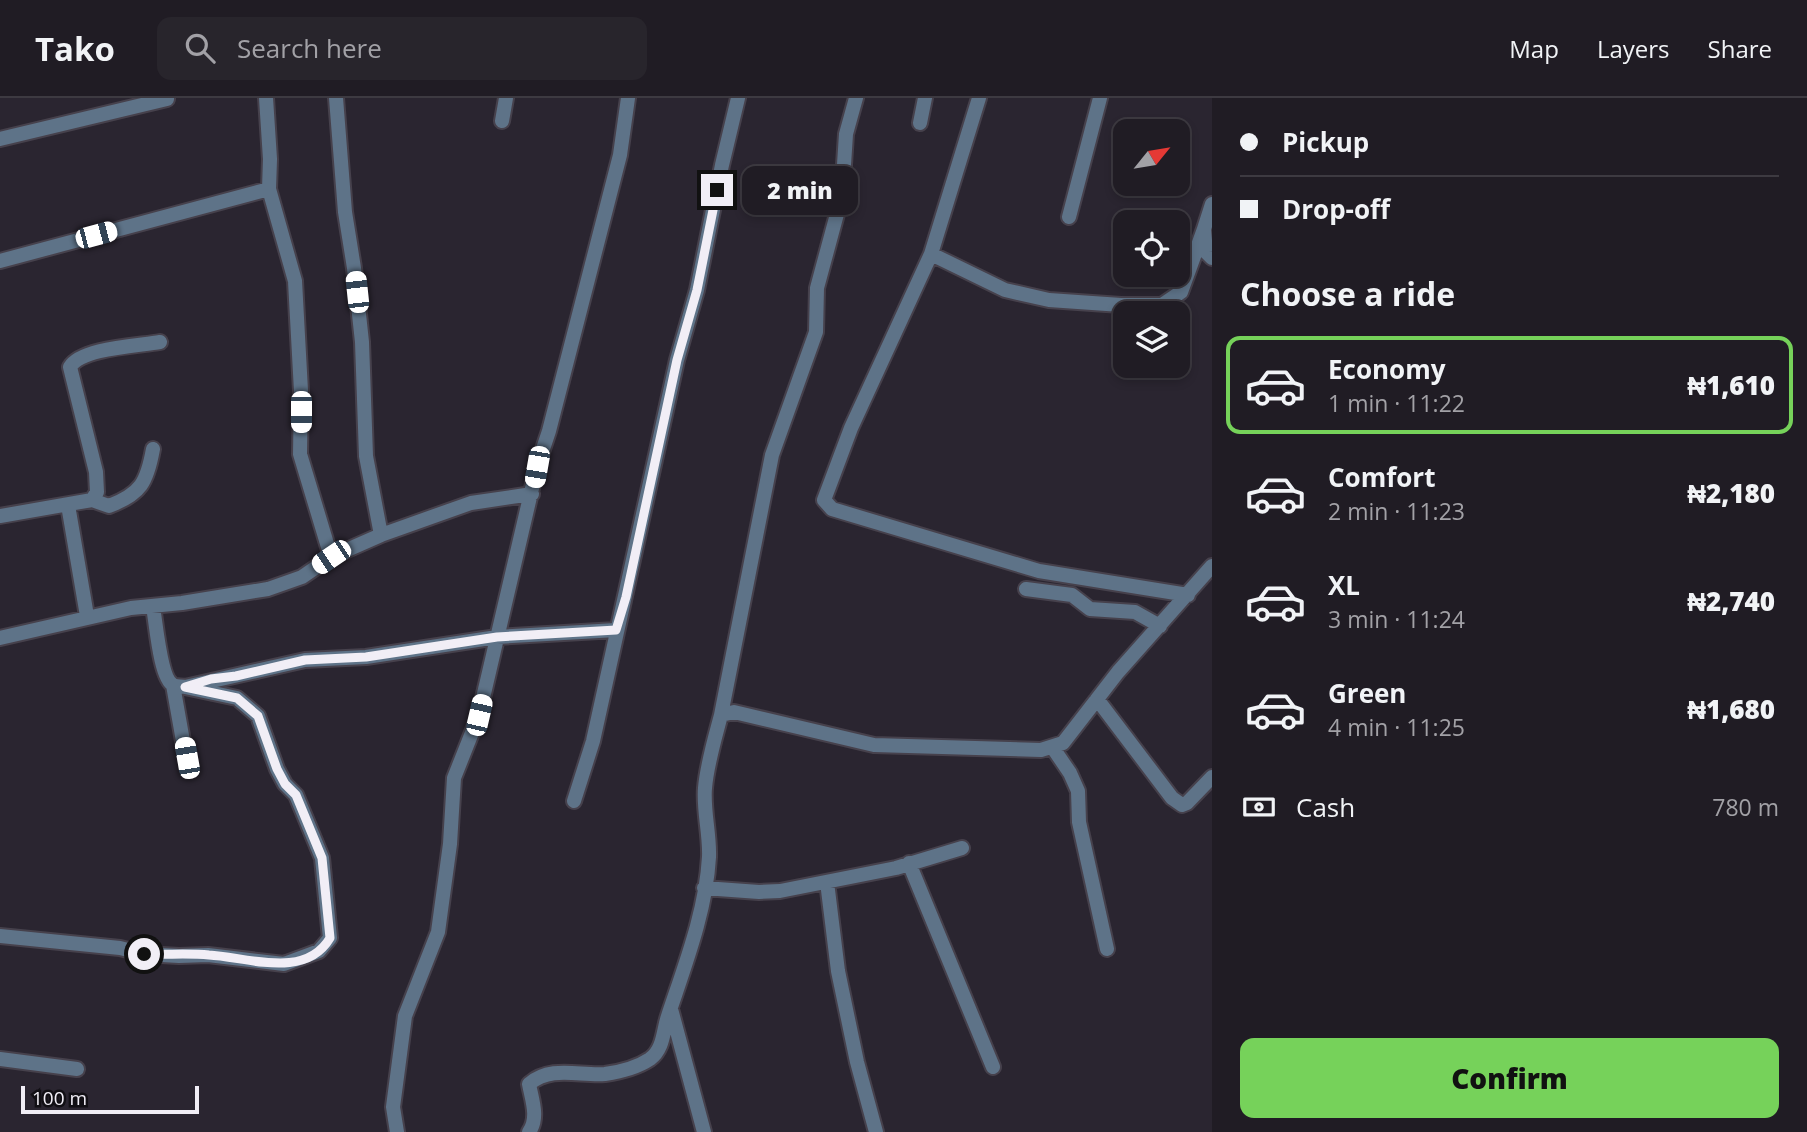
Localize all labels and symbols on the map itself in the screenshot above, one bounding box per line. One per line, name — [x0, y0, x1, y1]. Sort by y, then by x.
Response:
north arrow — [1113, 119, 1190, 196]
callout: 2 min — [742, 166, 857, 214]
route end — [701, 174, 733, 206]
car — [73, 219, 120, 251]
car — [345, 270, 370, 314]
car — [291, 391, 312, 433]
car — [524, 444, 551, 490]
car — [308, 537, 355, 577]
car — [465, 692, 494, 738]
car — [174, 735, 201, 781]
route start — [128, 938, 160, 970]
scale bar — [21, 1083, 200, 1115]

